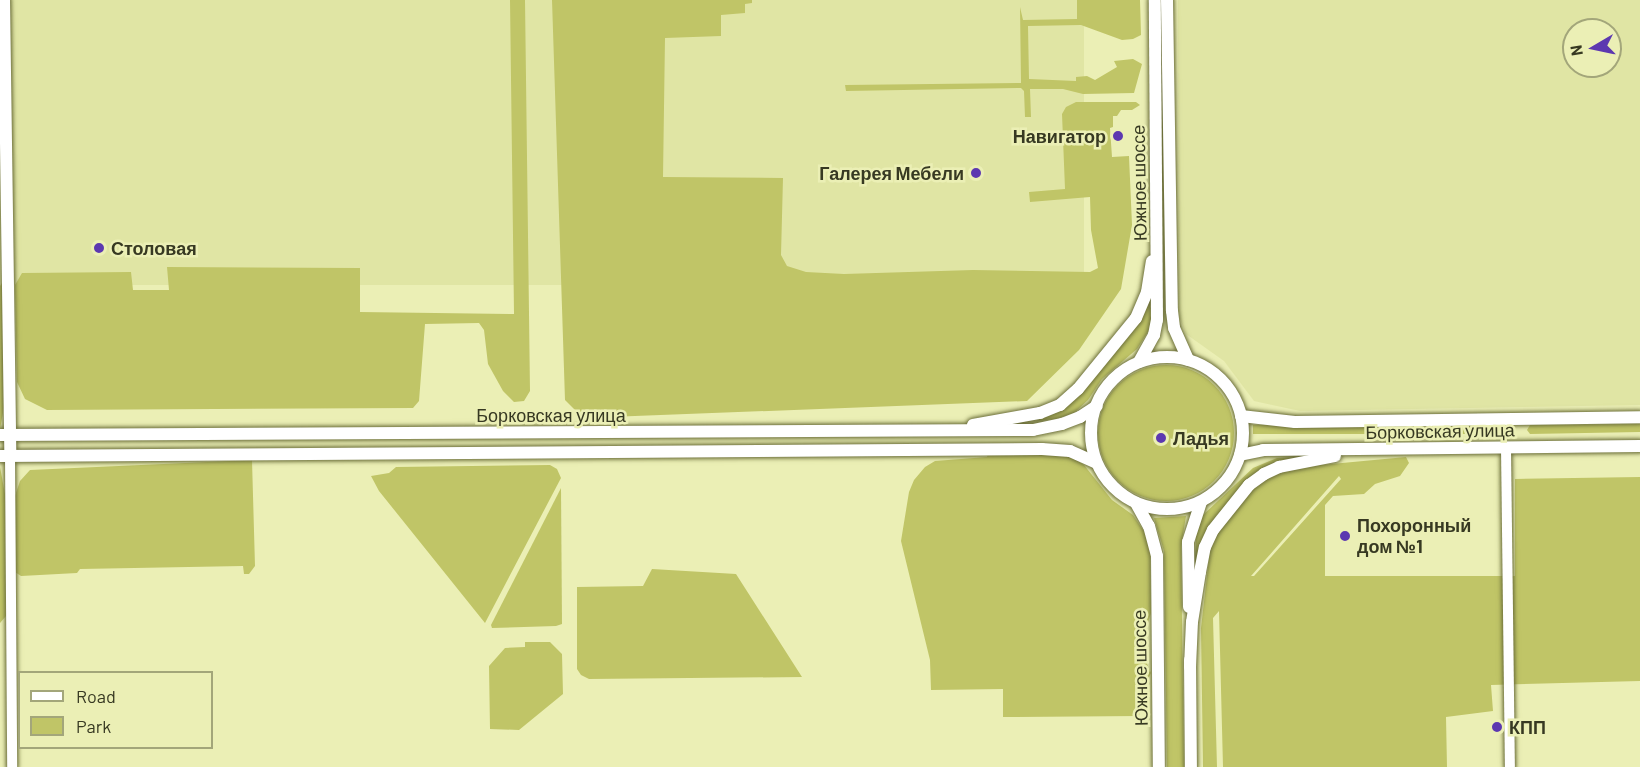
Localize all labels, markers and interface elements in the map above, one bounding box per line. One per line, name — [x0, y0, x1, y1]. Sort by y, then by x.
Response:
north arrow — [1562, 18, 1622, 78]
text: N — [1565, 44, 1586, 57]
place label: Навигатор — [1013, 125, 1106, 147]
street label: Южное шоссе — [1127, 125, 1151, 241]
marker: Навигатор — [1111, 129, 1125, 143]
place label: Галерея Мебели — [819, 162, 964, 184]
marker: Галерея Мебели — [969, 166, 983, 180]
place label: Столовая — [111, 237, 197, 259]
marker: Столовая — [92, 241, 106, 255]
street label: Борковская улица — [476, 404, 626, 426]
street label: Борковская улица — [1365, 419, 1515, 443]
place label: Ладья — [1173, 427, 1229, 449]
marker: Ладья — [1154, 431, 1168, 445]
place label: Похоронный дом №1 — [1357, 515, 1471, 558]
marker: Похоронный дом №1 — [1338, 529, 1352, 543]
street label: Южное шоссе — [1128, 610, 1152, 726]
legend — [18, 671, 213, 749]
text: Road — [76, 685, 116, 707]
text: Park — [76, 715, 111, 737]
place label: КПП — [1509, 716, 1546, 738]
marker: КПП — [1490, 720, 1504, 734]

